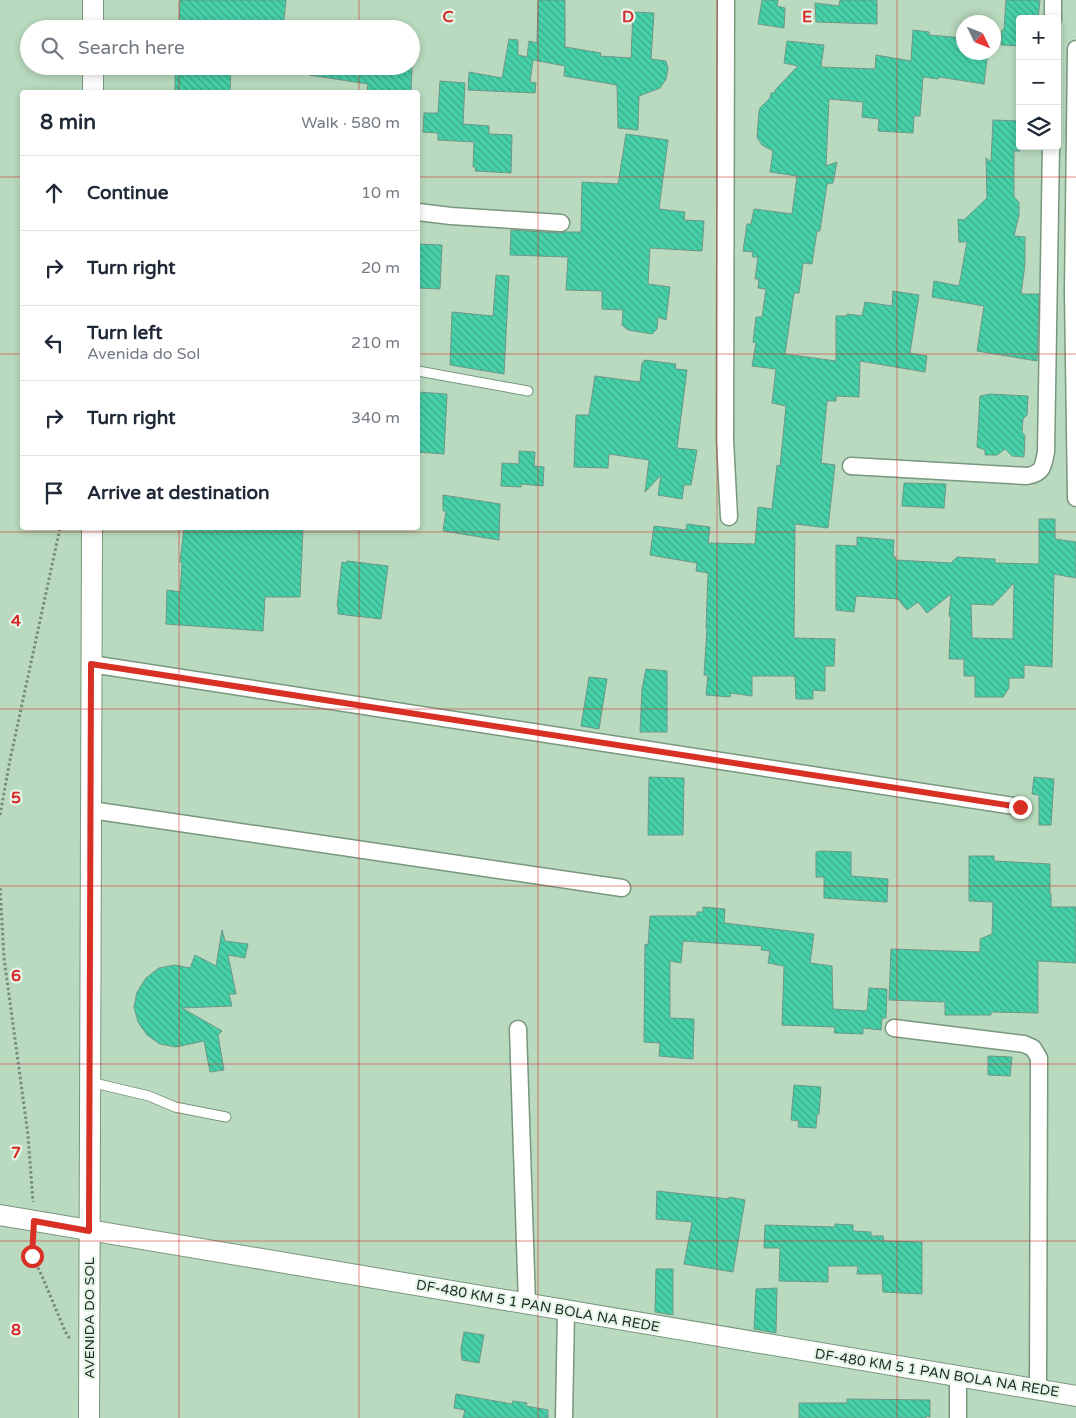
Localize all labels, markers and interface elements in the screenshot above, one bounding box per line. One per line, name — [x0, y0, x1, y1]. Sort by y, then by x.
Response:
text: C — [442, 7, 454, 27]
text: D — [622, 7, 634, 27]
text: E — [802, 7, 812, 27]
north arrow — [956, 15, 1001, 60]
map controls — [1016, 15, 1061, 150]
button: + — [1016, 15, 1061, 60]
search box — [20, 20, 420, 75]
icon: search — [38, 34, 66, 62]
text: Search here — [78, 37, 185, 59]
button: − — [1016, 60, 1061, 105]
button: layers — [1016, 105, 1061, 150]
text: 8 min — [40, 110, 96, 135]
text: Walk · 580 m — [301, 113, 400, 133]
icon: ahead — [40, 179, 68, 207]
text: Continue — [87, 182, 169, 204]
text: 10 m — [361, 183, 400, 203]
icon: right — [40, 254, 68, 282]
text: Turn right — [87, 257, 175, 279]
text: 20 m — [361, 258, 400, 278]
text: Turn left — [87, 322, 163, 344]
icon: left — [40, 329, 68, 357]
text: 210 m — [351, 333, 400, 353]
text: Avenida do Sol — [87, 344, 200, 364]
icon: right — [40, 404, 68, 432]
text: Turn right — [87, 407, 175, 429]
text: 340 m — [351, 408, 400, 428]
icon: arrive — [40, 479, 68, 507]
text: Arrive at destination — [87, 482, 270, 504]
text: 4 — [11, 611, 21, 631]
text: 5 — [11, 788, 21, 808]
route end — [1009, 796, 1032, 819]
text: 6 — [11, 966, 21, 986]
text: 7 — [11, 1143, 21, 1163]
route start — [21, 1245, 44, 1268]
street label: AVENIDA DO SOL — [81, 1257, 98, 1379]
street label: DF-480 KM 5 1 PAN BOLA NA REDE — [415, 1276, 661, 1336]
text: 8 — [11, 1320, 21, 1340]
street label: DF-480 KM 5 1 PAN BOLA NA REDE — [814, 1345, 1060, 1401]

